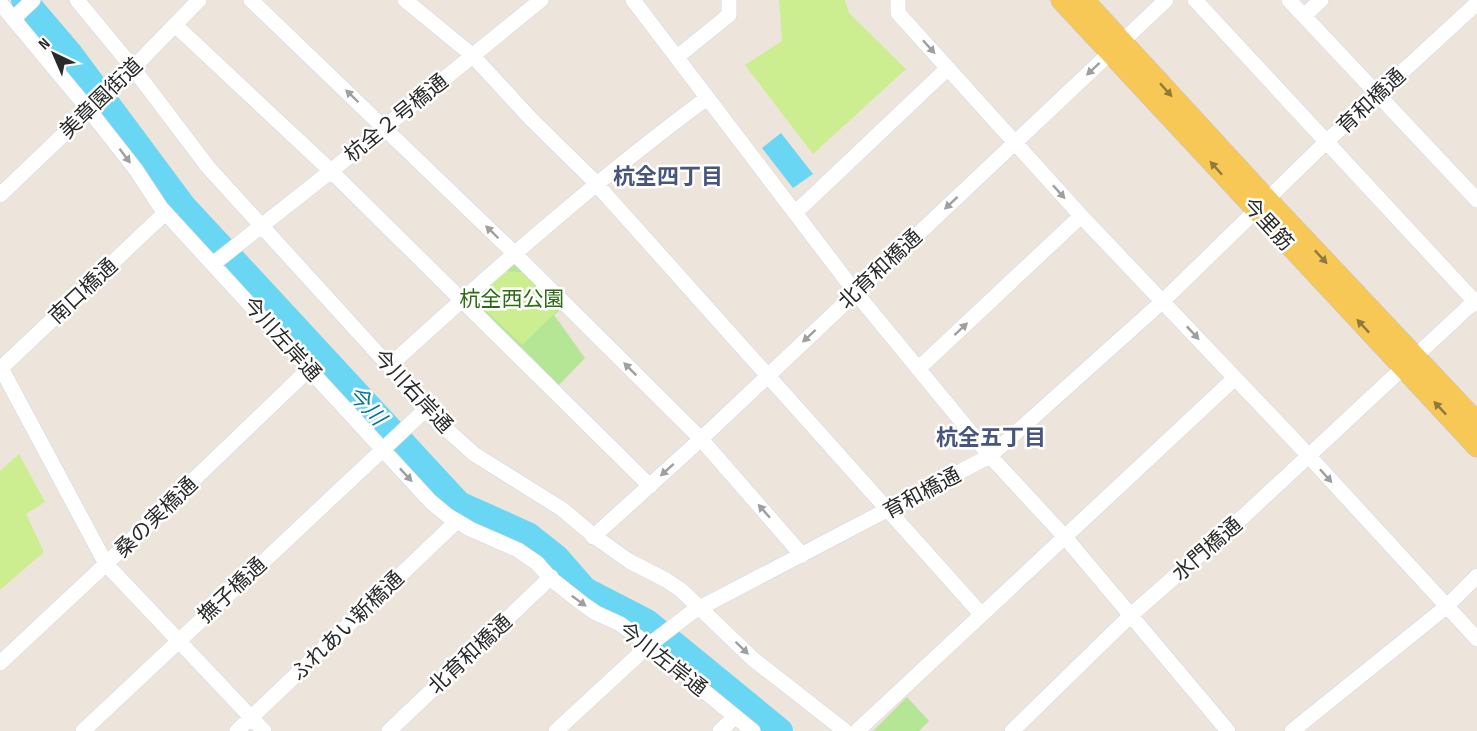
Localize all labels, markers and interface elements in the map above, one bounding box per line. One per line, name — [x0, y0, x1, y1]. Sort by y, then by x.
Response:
north arrow — [24, 24, 84, 84]
text: N — [35, 34, 54, 54]
one-way arrow — [922, 39, 935, 54]
street label: 美章園街道 — [55, 53, 148, 144]
one-way arrow — [1085, 62, 1100, 76]
street label: 育和橋通 — [1332, 64, 1411, 139]
street label: 杭全２号橋通 — [339, 69, 453, 168]
one-way arrow — [1159, 82, 1173, 97]
one-way arrow — [344, 89, 359, 103]
one-way arrow — [118, 149, 130, 164]
one-way arrow — [1209, 161, 1223, 176]
district label: 杭全四丁目 — [613, 164, 723, 191]
one-way arrow — [1052, 184, 1065, 199]
street label: 今里筋 — [1237, 193, 1298, 256]
one-way arrow — [943, 196, 958, 210]
street label: 北育和橋通 — [833, 224, 927, 314]
one-way arrow — [485, 225, 499, 239]
one-way arrow — [1314, 249, 1328, 264]
street label: 南口橋通 — [44, 254, 123, 329]
park label: 杭全西公園 — [460, 287, 565, 312]
street label: 今川左岸通 — [237, 292, 326, 387]
one-way arrow — [1356, 319, 1370, 333]
one-way arrow — [953, 323, 968, 336]
one-way arrow — [1186, 326, 1200, 341]
one-way arrow — [802, 329, 816, 343]
street label: 今川右岸通 — [368, 344, 458, 438]
one-way arrow — [624, 362, 638, 376]
water label: 今川 — [342, 380, 392, 430]
one-way arrow — [1433, 400, 1447, 415]
district label: 杭全五丁目 — [936, 425, 1046, 452]
one-way arrow — [660, 463, 675, 476]
street label: 育和橋通 — [879, 463, 965, 524]
one-way arrow — [399, 468, 413, 483]
one-way arrow — [1319, 468, 1332, 483]
street label: 桑の実橋通 — [110, 472, 203, 563]
one-way arrow — [757, 503, 771, 518]
street label: 水門橋通 — [1167, 512, 1247, 586]
street label: 撫子橋通 — [193, 553, 272, 628]
street label: ふれあい新橋通 — [286, 566, 409, 686]
one-way arrow — [570, 595, 586, 607]
street label: 北育和橋通 — [423, 609, 517, 699]
street label: 今川左岸通 — [614, 617, 712, 702]
one-way arrow — [735, 641, 750, 655]

